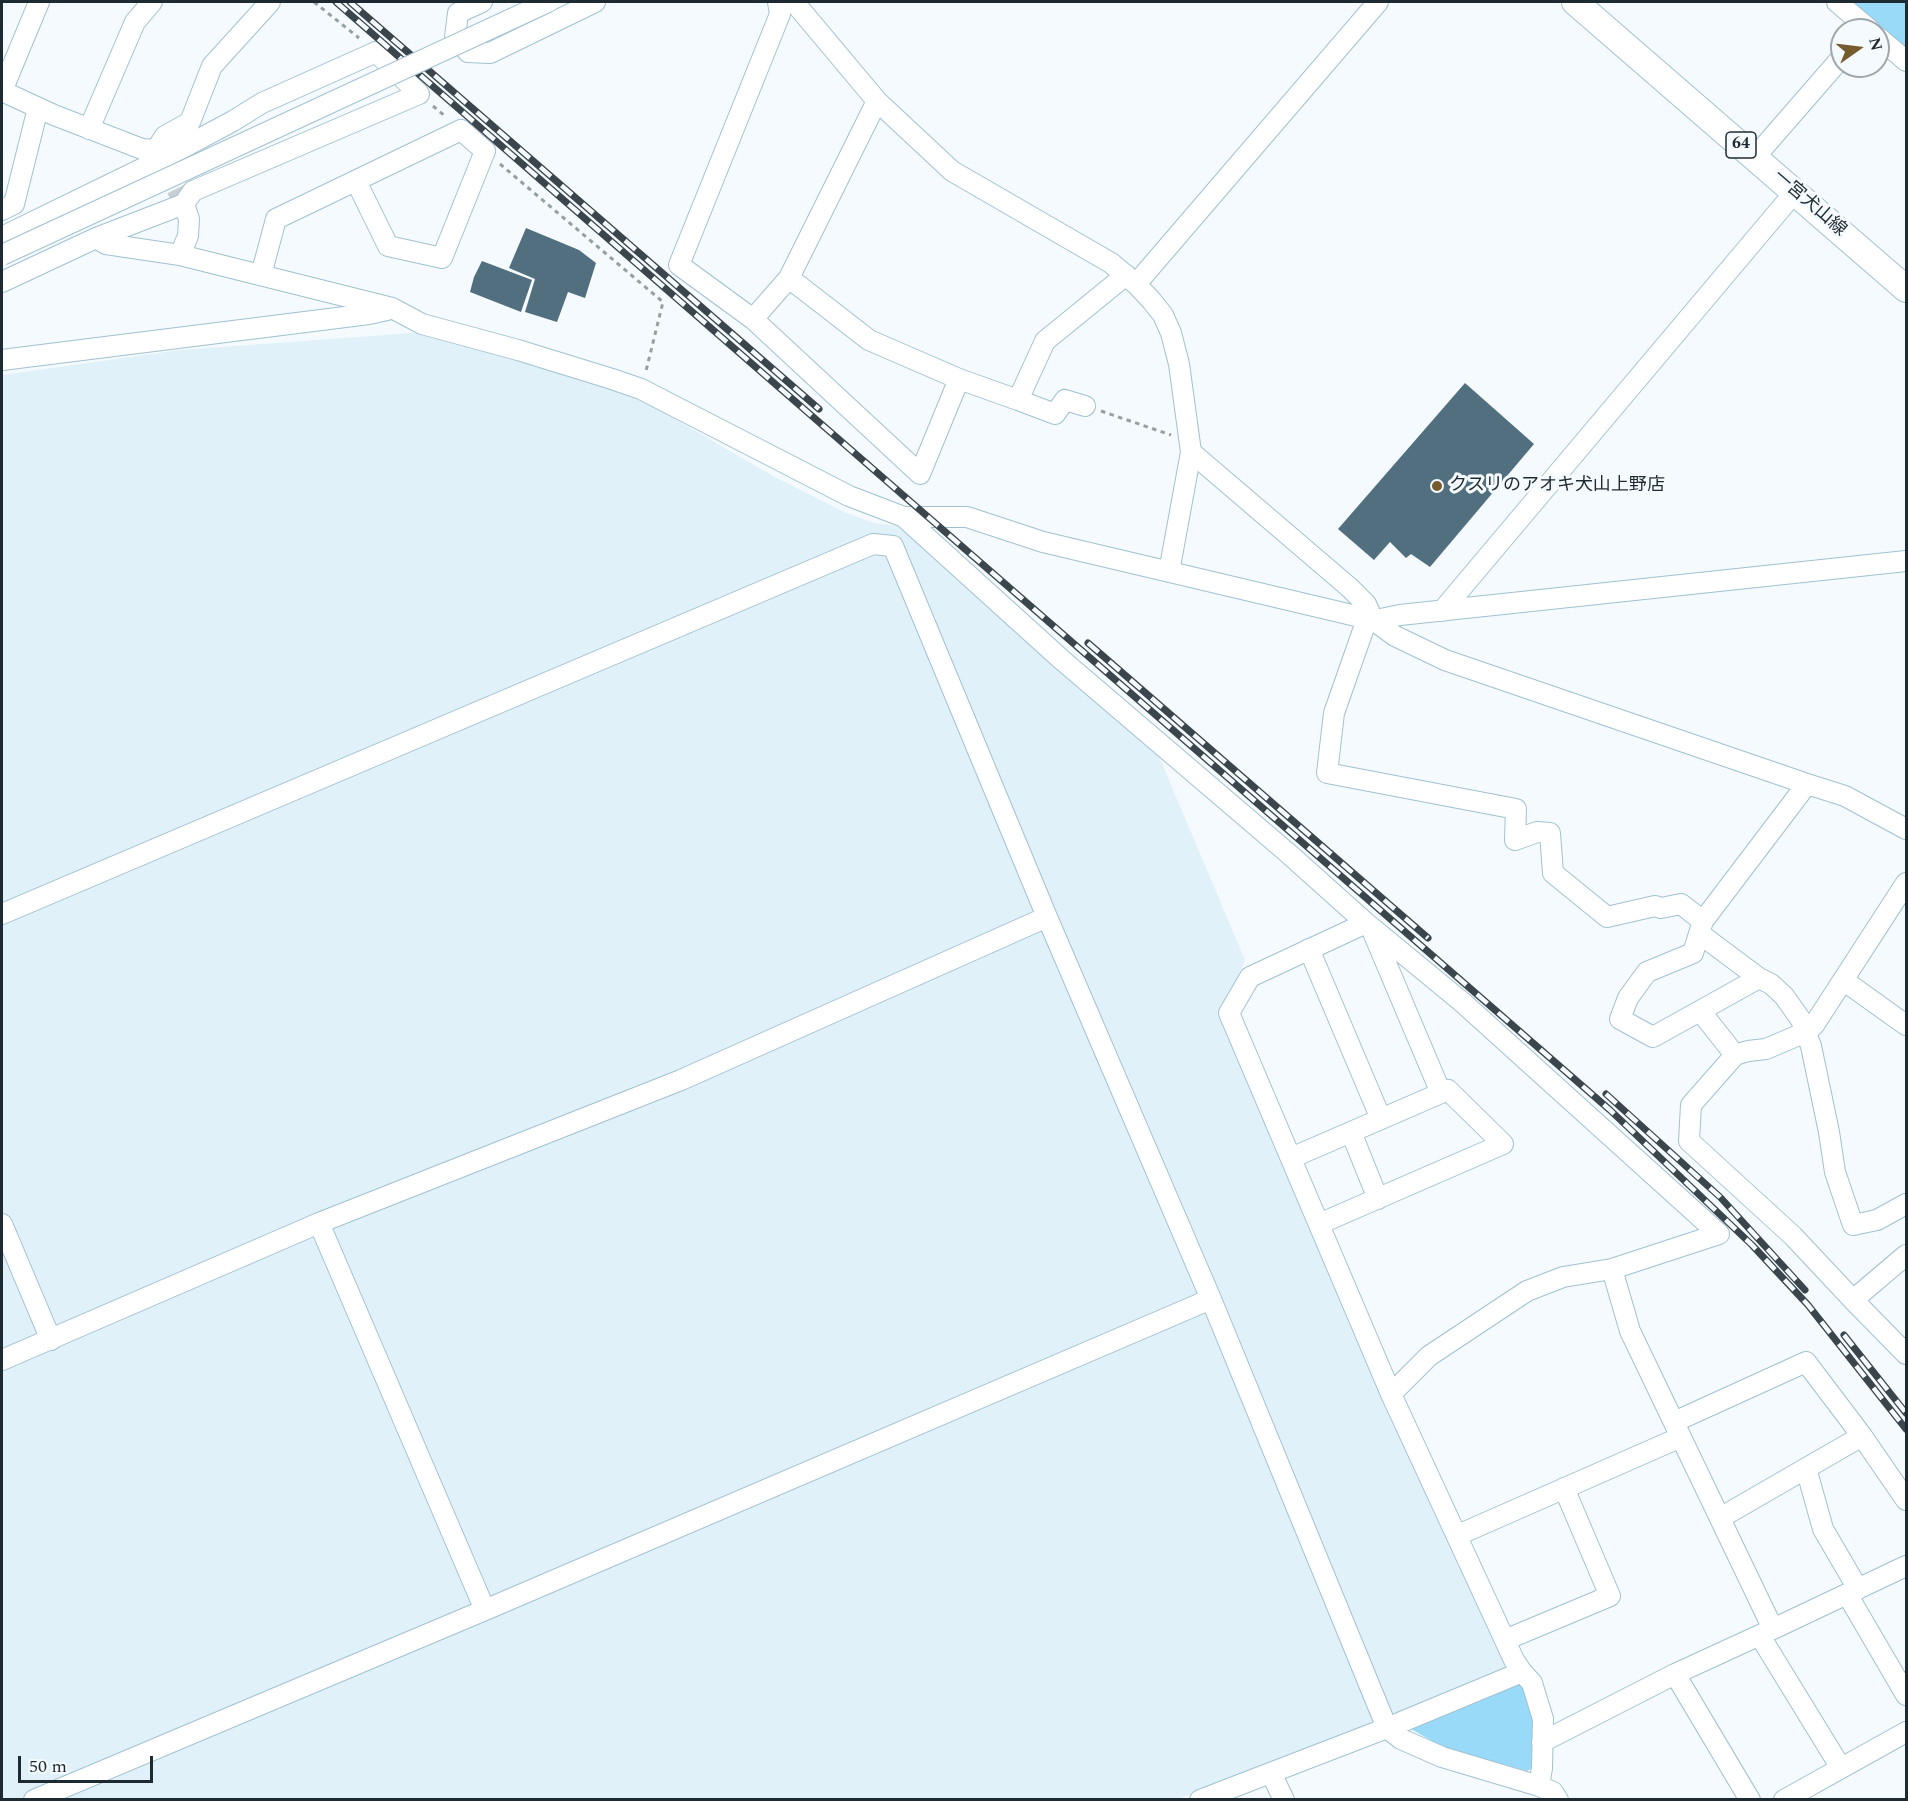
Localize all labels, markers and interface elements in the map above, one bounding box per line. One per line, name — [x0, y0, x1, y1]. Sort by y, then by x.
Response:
north arrow — [1830, 18, 1890, 78]
text: N — [1862, 35, 1889, 53]
road number: 64 — [1726, 132, 1756, 158]
street label: 一宮犬山線 — [1768, 166, 1850, 242]
place label: クスリのアオキ犬山上野店 — [1449, 475, 1665, 497]
marker: クスリのアオキ犬山上野店 — [1430, 479, 1444, 493]
scale bar — [21, 1744, 156, 1782]
text: 50 m — [29, 1753, 67, 1780]

